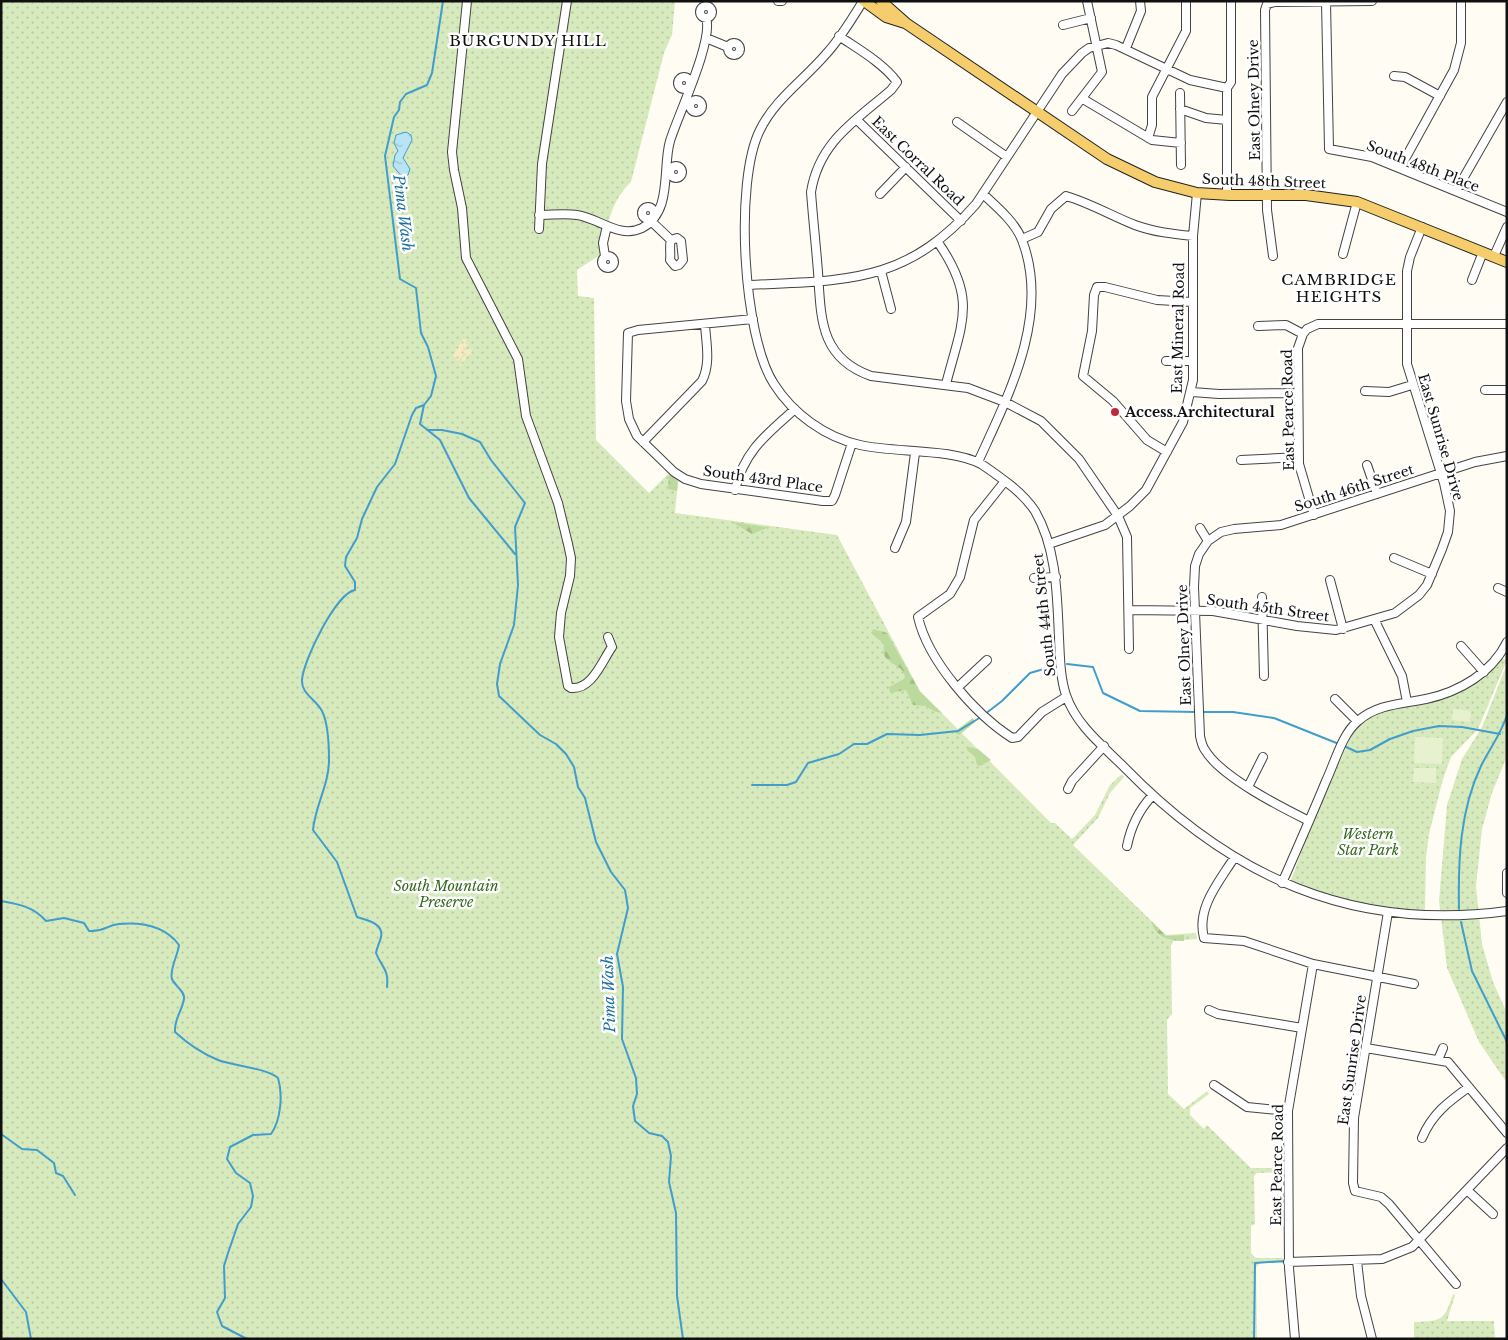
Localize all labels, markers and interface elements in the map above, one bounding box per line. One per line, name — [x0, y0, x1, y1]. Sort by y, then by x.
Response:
district label: BURGUNDY HILL — [449, 31, 607, 50]
street label: East Olney Drive — [1244, 39, 1264, 161]
street label: East Corral Road — [868, 113, 968, 210]
street label: South 48th Place — [1364, 136, 1482, 196]
street label: South 48th Street — [1202, 170, 1327, 192]
water label: Pima Wash — [389, 172, 418, 253]
street label: East Mineral Road — [1168, 262, 1188, 394]
district label: CAMBRIDGE HEIGHTS — [1281, 270, 1397, 306]
street label: East Pearce Road — [1278, 348, 1298, 471]
street label: East Sunrise Drive — [1414, 371, 1468, 503]
place label: Access.Architectural — [1124, 403, 1275, 421]
marker: Access.Architectural — [1109, 406, 1121, 418]
street label: South 46th Street — [1292, 460, 1417, 516]
street label: South 43rd Place — [702, 462, 824, 496]
street label: South 44th Street — [1028, 552, 1059, 678]
street label: East Olney Drive — [1173, 584, 1195, 706]
street label: South 45th Street — [1205, 590, 1331, 626]
park label: Western Star Park — [1337, 825, 1399, 859]
park label: South Mountain Preserve — [393, 877, 499, 911]
water label: Pima Wash — [598, 955, 619, 1034]
street label: East Sunrise Drive — [1334, 994, 1370, 1126]
street label: East Pearce Road — [1267, 1103, 1287, 1226]

